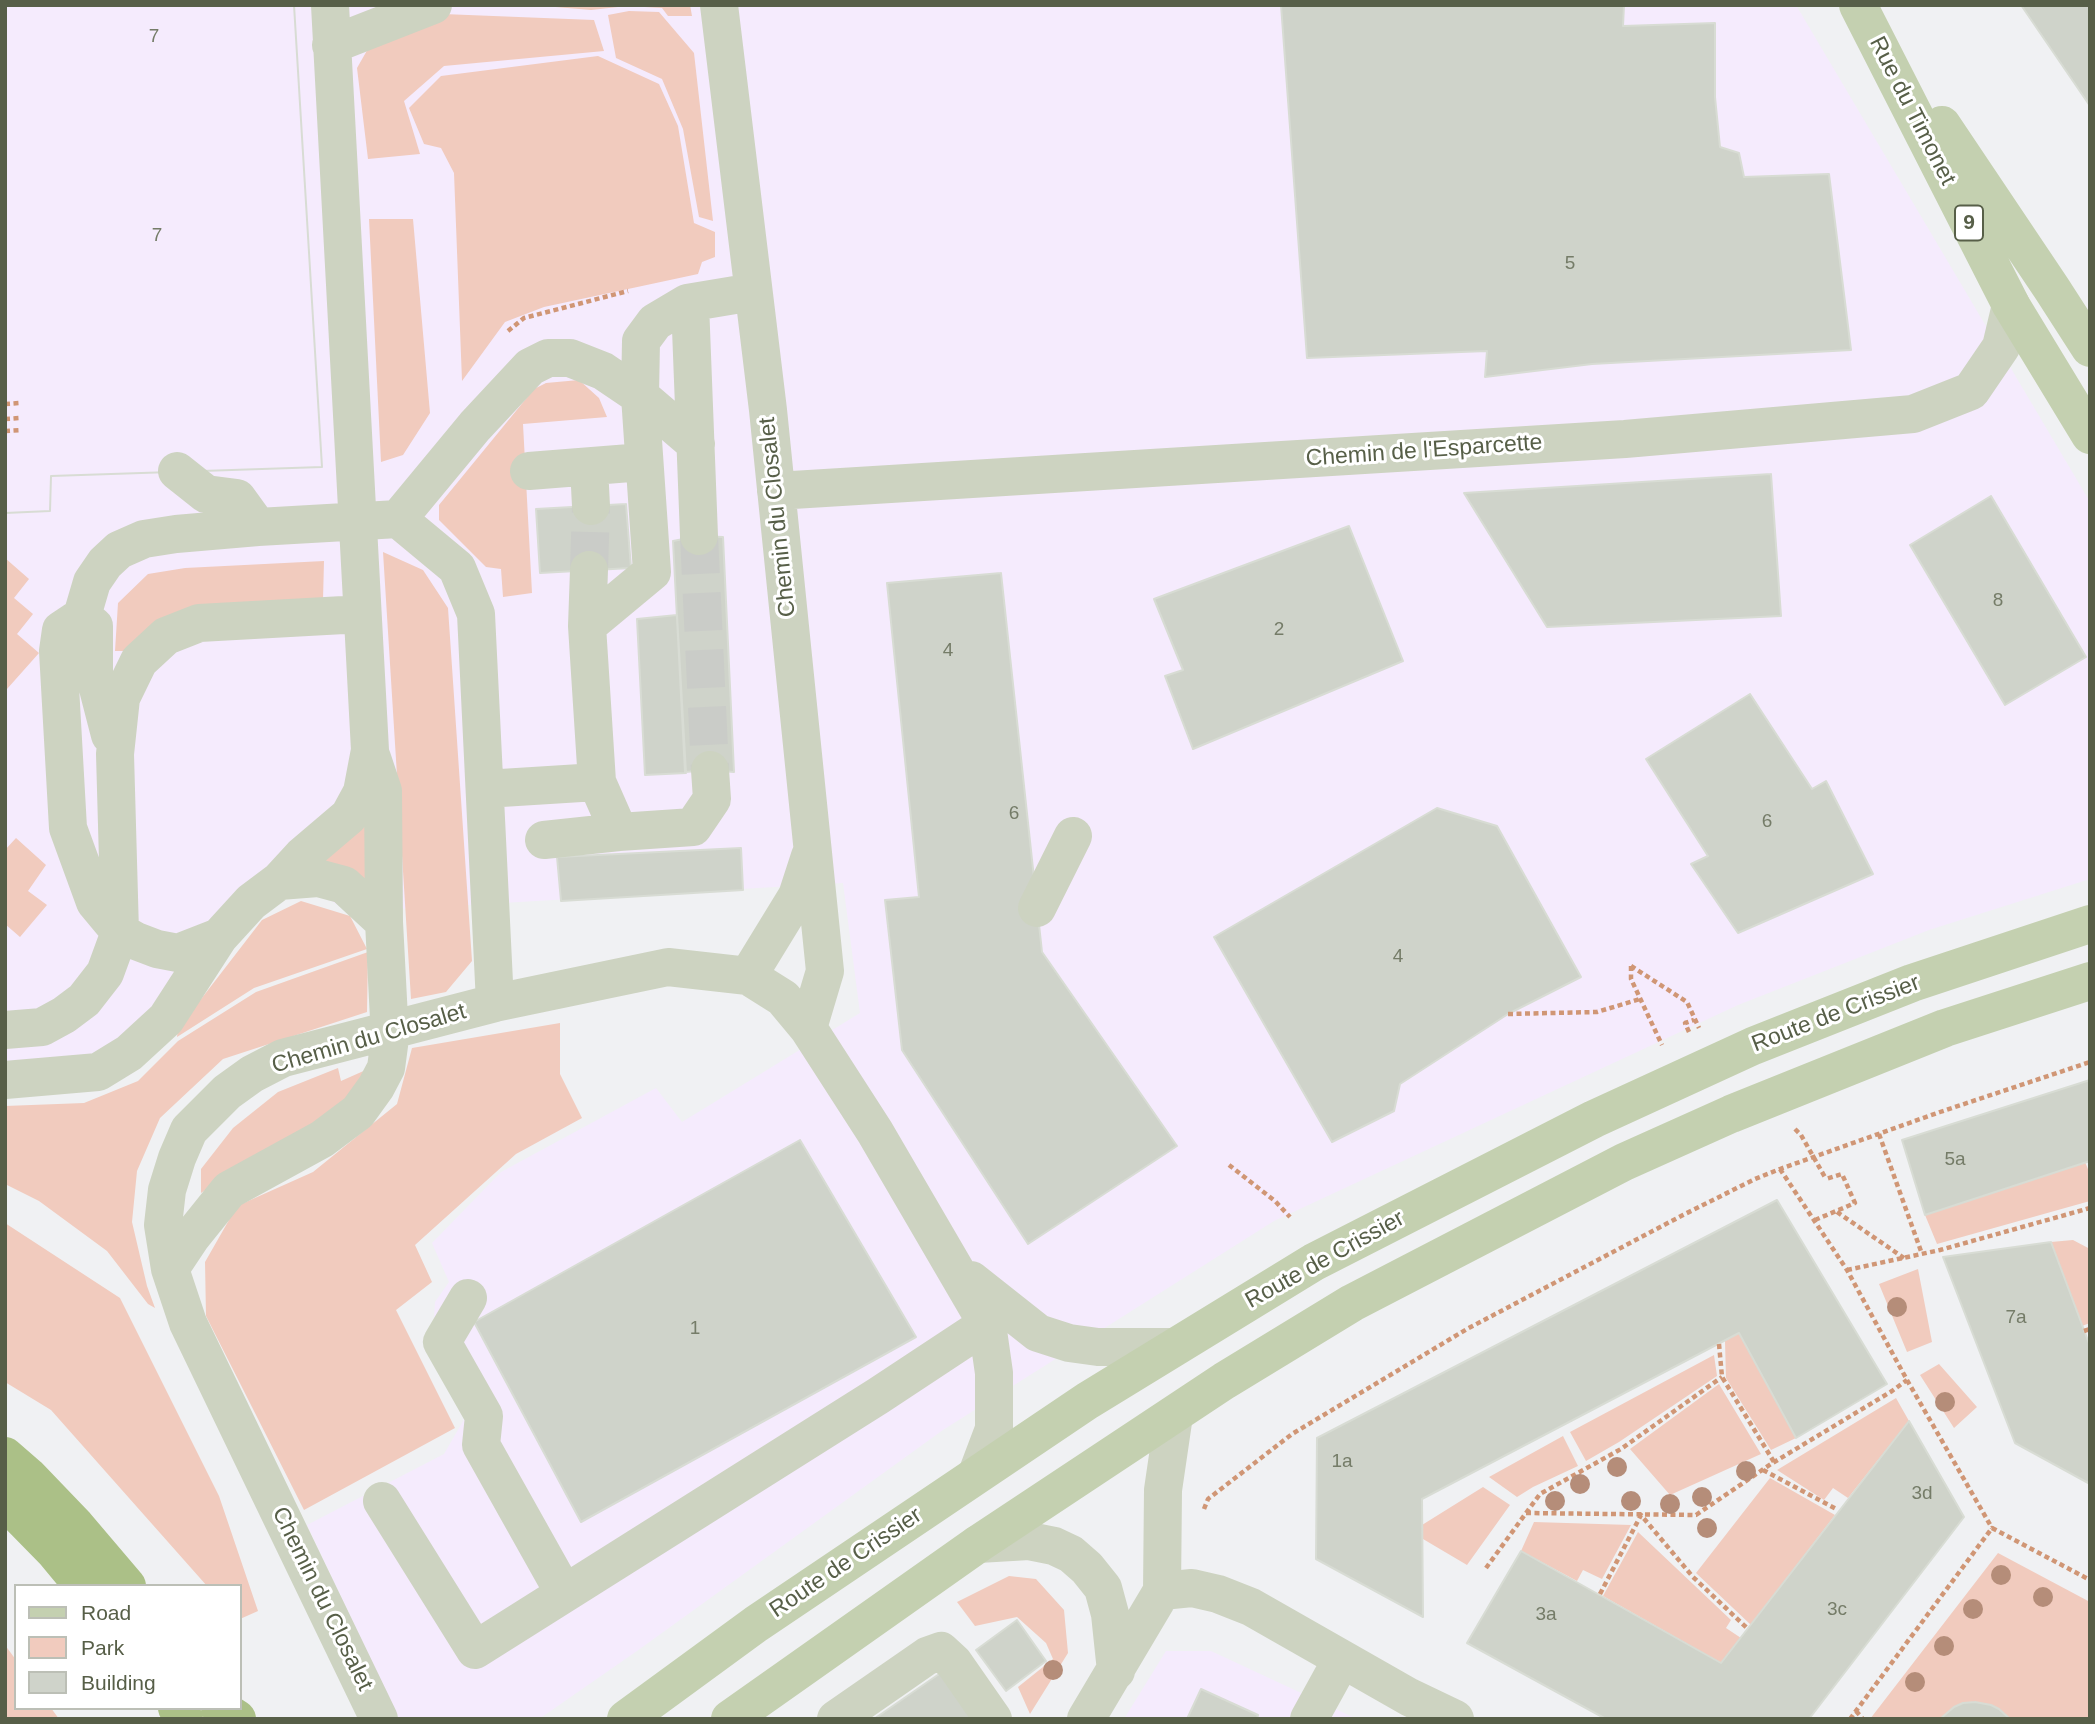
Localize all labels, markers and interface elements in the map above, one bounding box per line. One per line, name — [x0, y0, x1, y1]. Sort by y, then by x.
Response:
house number: 7 — [149, 26, 159, 48]
street label: Rue du Timonet — [1863, 32, 1961, 190]
road number: 9 — [1955, 206, 1983, 241]
house number: 7 — [152, 225, 162, 247]
house number: 5 — [1565, 253, 1575, 275]
street label: Chemin du Closalet — [754, 416, 802, 618]
street label: Chemin de l'Esparcette — [1305, 429, 1543, 473]
house number: 8 — [1993, 590, 2003, 612]
house number: 2 — [1274, 619, 1284, 641]
house number: 4 — [943, 640, 953, 662]
house number: 6 — [1009, 803, 1019, 825]
house number: 6 — [1762, 811, 1772, 833]
house number: 4 — [1393, 946, 1403, 968]
street label: Route de Crissier — [1748, 969, 1924, 1059]
street label: Chemin du Closalet — [269, 998, 469, 1080]
house number: 5a — [1944, 1149, 1966, 1171]
street label: Route de Crissier — [1241, 1205, 1409, 1315]
house number: 7a — [2005, 1307, 2027, 1329]
house number: 1 — [690, 1318, 700, 1340]
house number: 1a — [1331, 1451, 1353, 1473]
house number: 3d — [1911, 1483, 1933, 1505]
street label: Route de Crissier — [765, 1502, 927, 1624]
street label: Chemin du Closalet — [266, 1503, 378, 1695]
legend — [14, 1584, 242, 1710]
house number: 3c — [1827, 1599, 1847, 1621]
text: Road — [81, 1601, 131, 1624]
house number: 3a — [1535, 1604, 1557, 1626]
text: Park — [81, 1636, 124, 1659]
text: Building — [81, 1671, 156, 1694]

